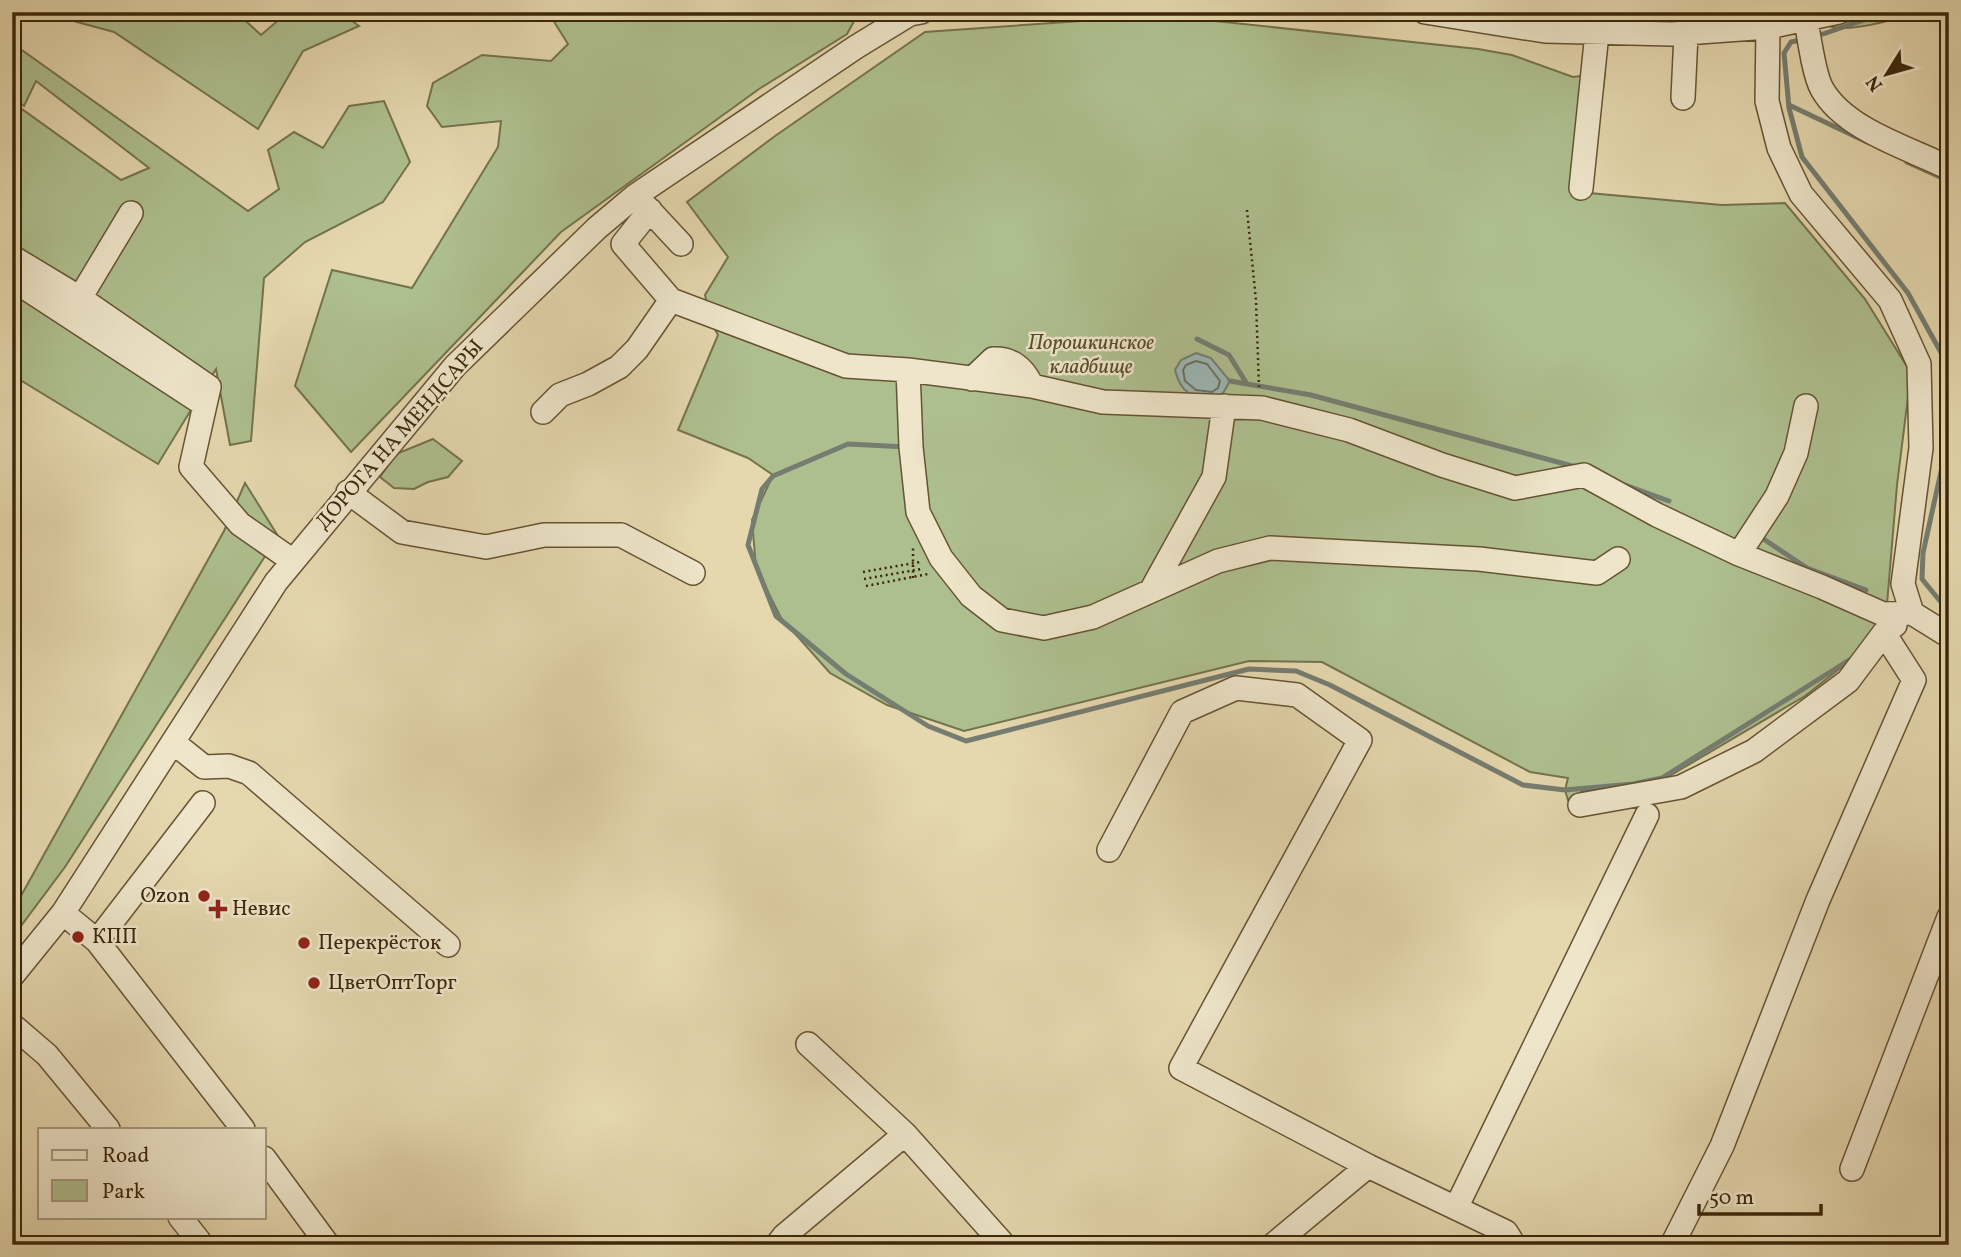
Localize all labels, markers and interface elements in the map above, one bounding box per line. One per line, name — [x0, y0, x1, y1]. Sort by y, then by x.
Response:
north arrow — [1853, 38, 1923, 108]
text: N — [1860, 70, 1890, 96]
park label: Порошкинское кладбище — [1028, 329, 1154, 382]
street label: ДОРОГА НА МЕНДСАРЫ — [309, 334, 491, 536]
place label: Ozon — [140, 882, 190, 911]
marker: Ozon — [196, 888, 212, 904]
place label: Невис — [232, 895, 291, 924]
marker: Невис — [210, 901, 226, 917]
place label: КПП — [92, 923, 137, 952]
marker: КПП — [70, 929, 86, 945]
place label: Перекрёсток — [318, 929, 441, 958]
marker: Перекрёсток — [296, 935, 312, 951]
place label: ЦветОптТорг — [328, 969, 457, 998]
marker: ЦветОптТорг — [306, 975, 322, 991]
legend — [38, 1128, 266, 1218]
text: Road — [102, 1142, 149, 1171]
scale bar — [1699, 1173, 1821, 1217]
text: Park — [102, 1178, 145, 1207]
text: 50 m — [1709, 1184, 1754, 1213]

